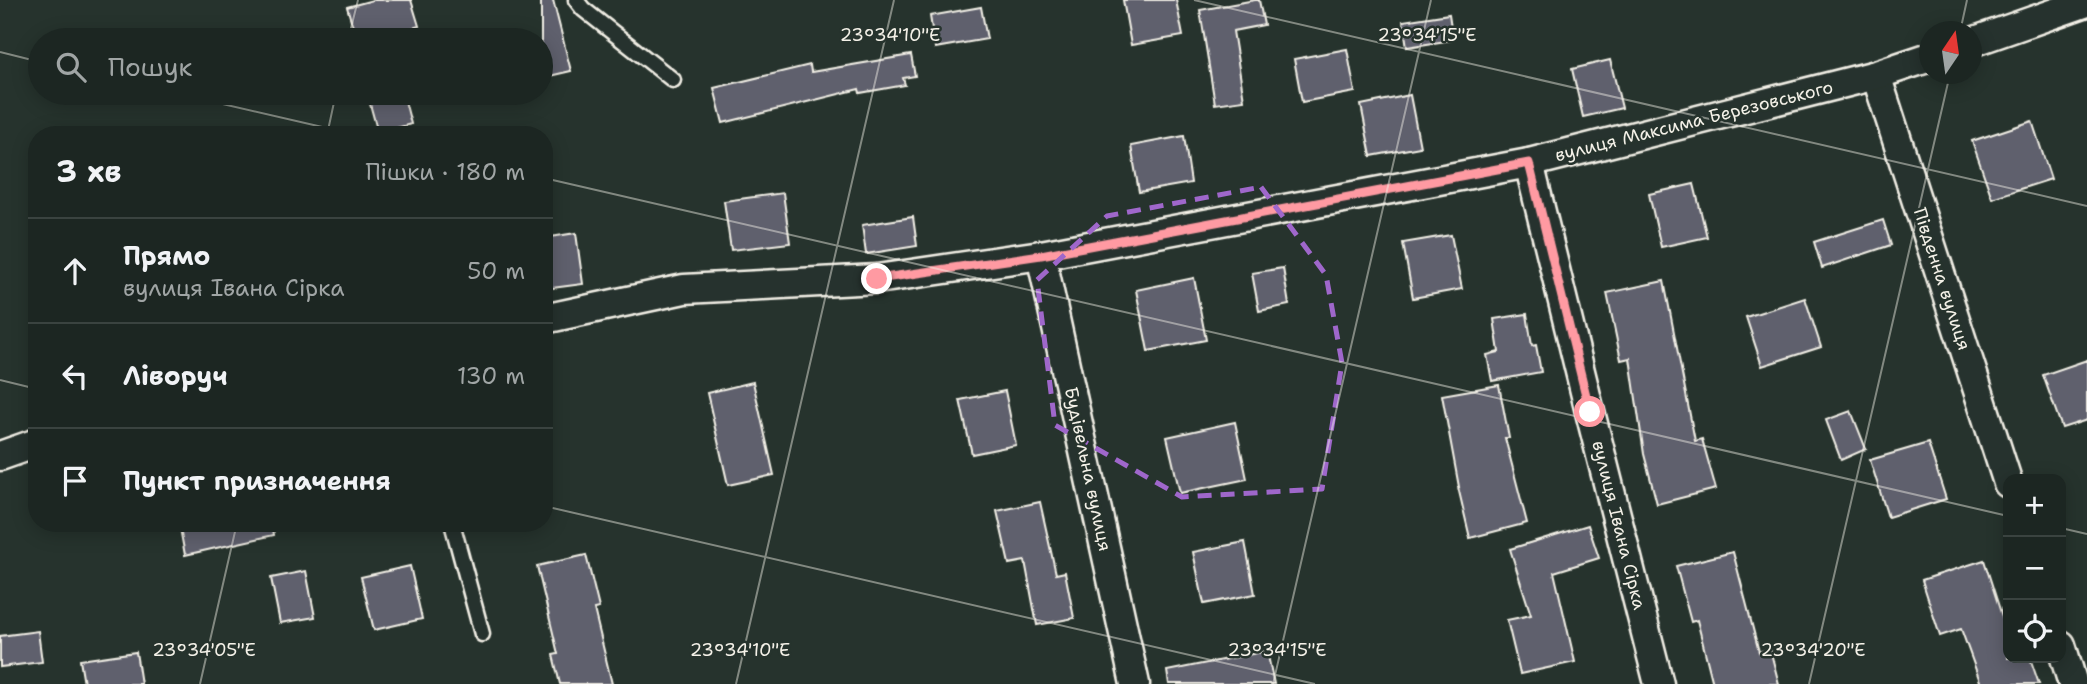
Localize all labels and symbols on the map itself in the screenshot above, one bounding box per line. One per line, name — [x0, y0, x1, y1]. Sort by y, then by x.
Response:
north arrow — [1919, 21, 1982, 84]
text: 23°34'10"E — [840, 23, 940, 47]
text: 23°34'15"E — [1378, 23, 1476, 47]
street label: вулиця Максима Березовського — [1552, 75, 1836, 167]
street label: Південна вулиця — [1908, 205, 1976, 353]
route end — [861, 263, 892, 294]
street label: Будівельна вулиця — [1059, 385, 1117, 553]
route start — [1574, 396, 1605, 427]
street label: вулиця Івана Сірка — [1586, 438, 1652, 612]
text: 23°34'05"E — [152, 638, 256, 662]
text: 23°34'10"E — [690, 638, 790, 662]
text: 23°34'15"E — [1228, 638, 1326, 662]
text: 23°34'20"E — [1760, 638, 1866, 662]

